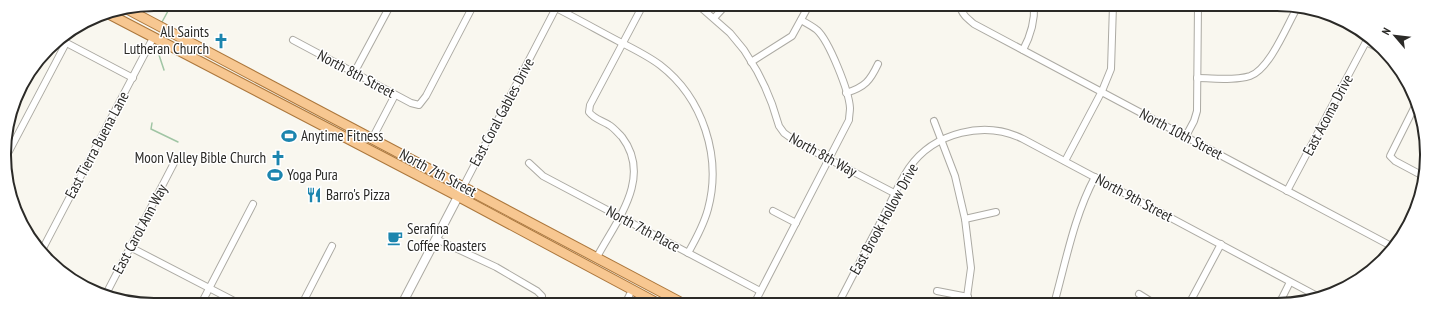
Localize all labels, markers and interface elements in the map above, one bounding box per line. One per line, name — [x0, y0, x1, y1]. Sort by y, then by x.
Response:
north arrow — [1375, 16, 1415, 56]
place label: All Saints Lutheran Church — [124, 22, 209, 58]
text: N — [1379, 25, 1394, 37]
church icon: All Saints Lutheran Church — [212, 32, 230, 50]
street label: North 8th Street — [314, 45, 398, 102]
street label: East Coral Gables Drive — [465, 54, 538, 169]
street label: East Acoma Drive — [1298, 71, 1357, 159]
street label: East Tierra Buena Lane — [60, 88, 133, 201]
street label: North 10th Street — [1136, 104, 1226, 163]
place label: Anytime Fitness — [301, 126, 383, 145]
sports icon: Anytime Fitness — [280, 127, 298, 145]
street label: North 8th Way — [786, 128, 861, 181]
street label: North 7th Street — [396, 144, 480, 201]
place label: Moon Valley Bible Church — [135, 148, 266, 167]
church icon: Moon Valley Bible Church — [269, 149, 287, 167]
street label: East Brook Hollow Drive — [845, 160, 922, 278]
place label: Yoga Pura — [287, 165, 338, 184]
sports icon: Yoga Pura — [266, 166, 284, 184]
street label: North 9th Street — [1092, 169, 1176, 226]
street label: East Carol Ann Way — [108, 180, 171, 277]
place label: Barro's Pizza — [326, 185, 390, 204]
restaurant icon: Barro's Pizza — [305, 186, 323, 204]
street label: North 7th Place — [603, 201, 683, 256]
place label: Serafina Coffee Roasters — [407, 219, 486, 255]
cafe icon: Serafina Coffee Roasters — [386, 229, 404, 247]

